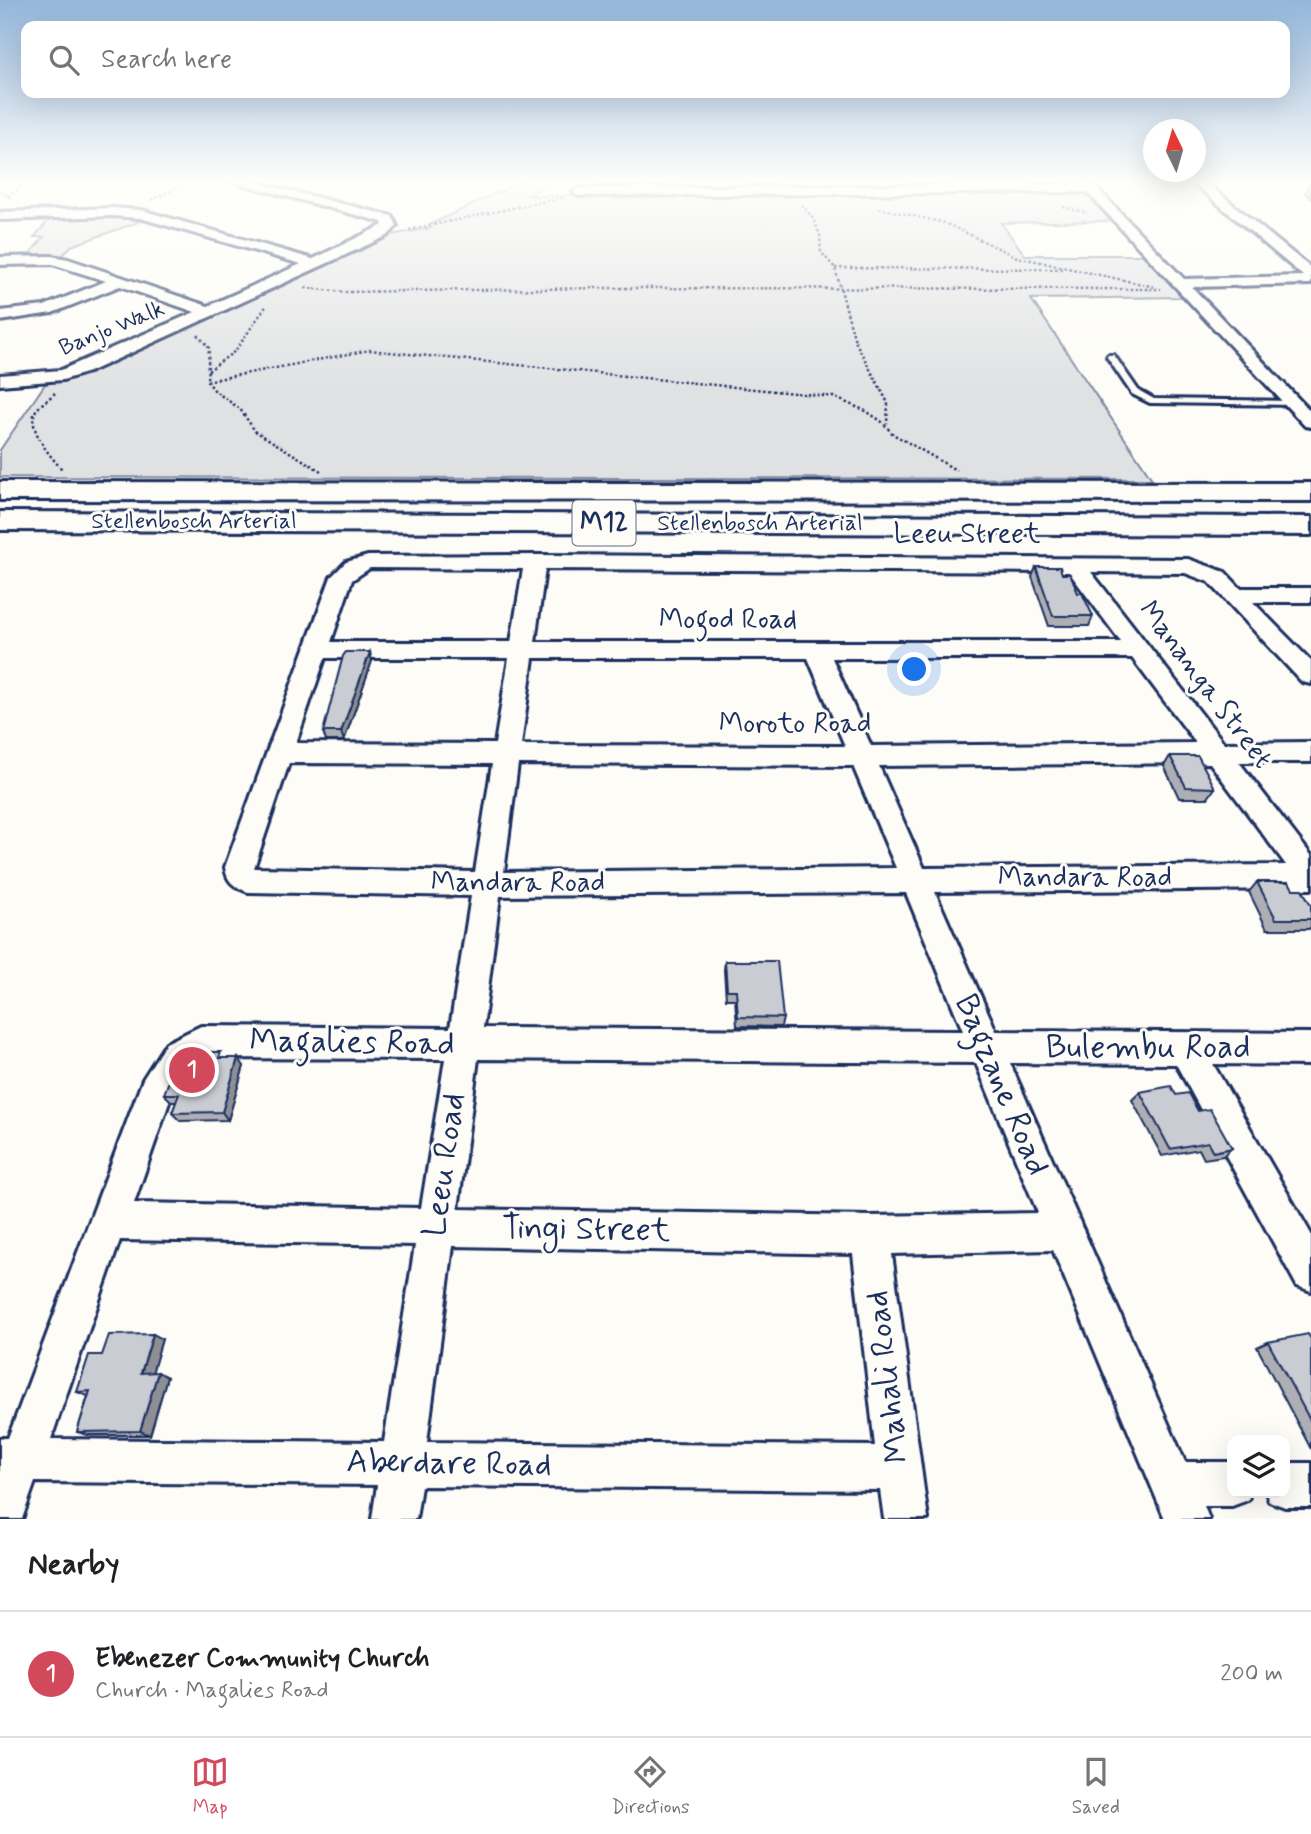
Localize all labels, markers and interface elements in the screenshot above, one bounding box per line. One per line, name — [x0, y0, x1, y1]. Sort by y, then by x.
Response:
search box — [21, 21, 1290, 98]
icon: search — [45, 41, 83, 79]
text: Search here — [101, 43, 232, 77]
north arrow — [1143, 119, 1206, 182]
street label: Banjo Walk — [55, 294, 169, 364]
road number: M12 — [572, 500, 636, 545]
street label: Stellenbosch Arterial — [91, 507, 297, 537]
street label: Stellenbosch Arterial — [657, 509, 863, 539]
street label: Leeu Street — [894, 516, 1041, 553]
street label: Mananga Street — [1130, 594, 1280, 776]
street label: Mogod Road — [659, 602, 797, 642]
your location — [897, 652, 931, 686]
street label: Moroto Road — [719, 706, 871, 743]
street label: Mandara Road — [998, 860, 1172, 897]
street label: Mandara Road — [431, 865, 605, 902]
street label: Bagzane Road — [940, 988, 1059, 1184]
street label: Magalies Road — [249, 1019, 455, 1070]
street label: Bulembu Road — [1046, 1026, 1250, 1070]
pin: 1 — [169, 1044, 215, 1096]
street label: Leeu Road — [413, 1090, 477, 1240]
street label: Tingi Street — [501, 1207, 671, 1255]
street label: Mahali Road — [856, 1288, 920, 1466]
map controls — [1227, 1435, 1290, 1498]
button: layers — [1227, 1435, 1290, 1498]
street label: Aberdare Road — [346, 1440, 552, 1488]
text: Nearby — [28, 1545, 119, 1584]
text: Ebenezer Community Church — [95, 1642, 430, 1676]
text: 1 — [46, 1659, 56, 1689]
text: 200 m — [1220, 1659, 1283, 1689]
text: Church · Magalies Road — [95, 1676, 329, 1706]
tab: Map — [191, 1753, 229, 1820]
tab: Directions — [611, 1753, 690, 1820]
tab: Saved — [1072, 1753, 1120, 1820]

